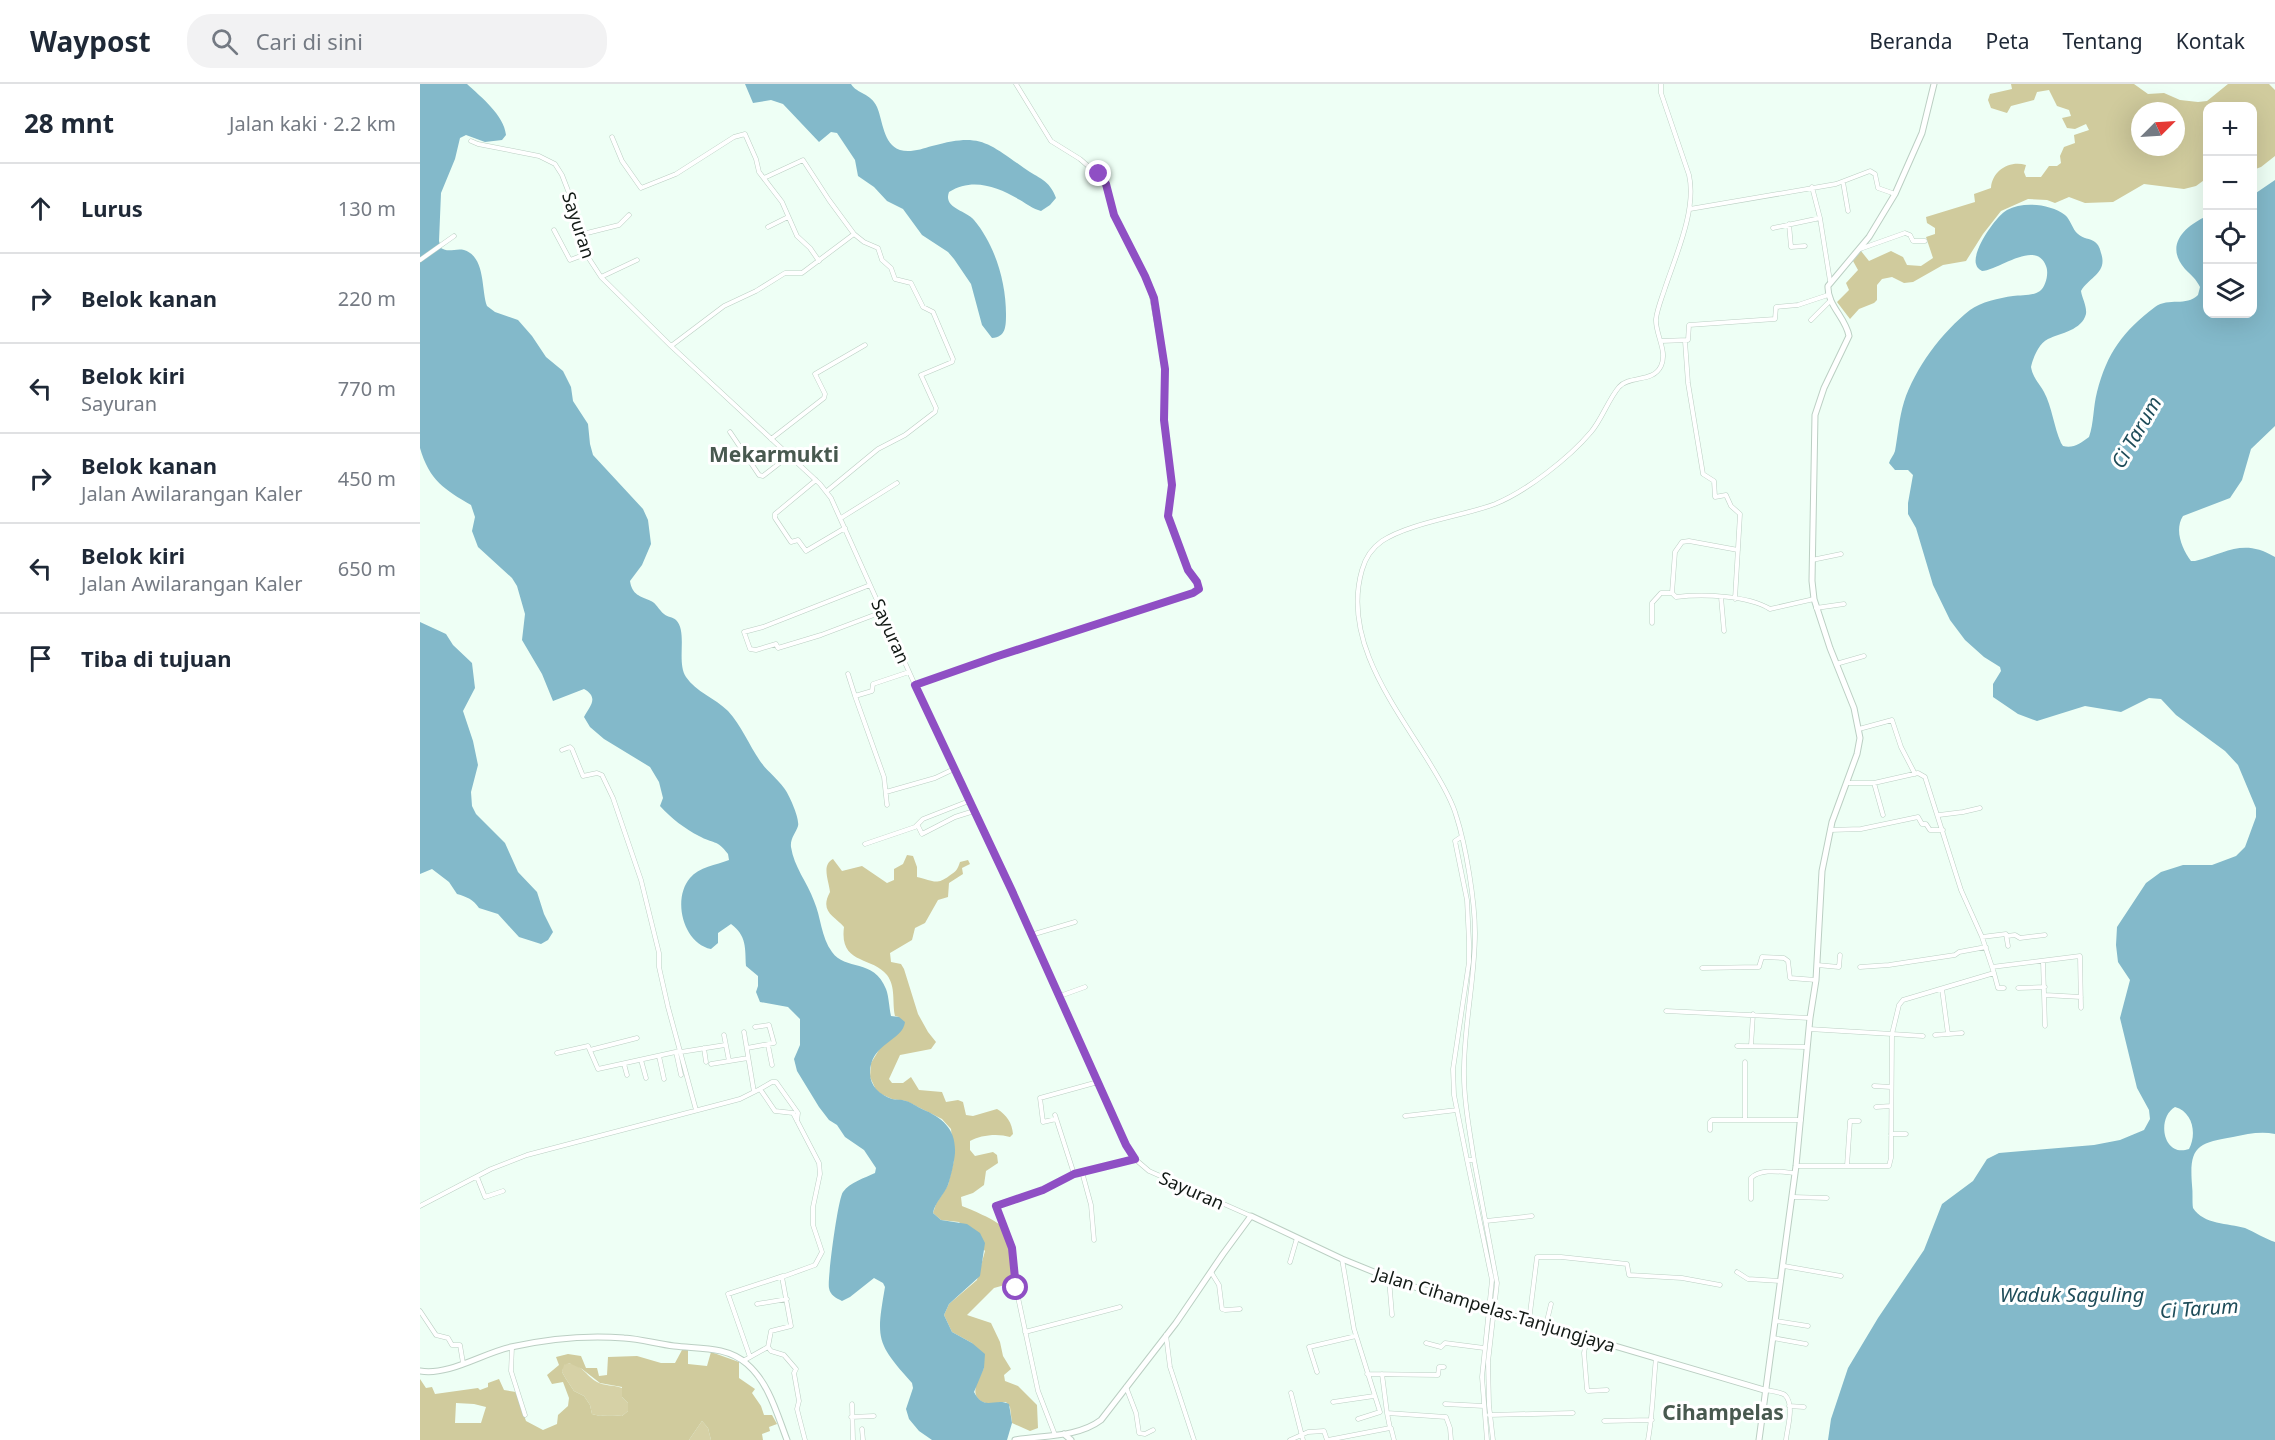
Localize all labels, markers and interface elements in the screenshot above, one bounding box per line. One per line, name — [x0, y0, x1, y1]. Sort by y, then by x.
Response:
search box — [187, 14, 607, 68]
text: Waypost — [30, 22, 151, 60]
icon: search — [208, 25, 241, 58]
text: Cari di sini — [256, 26, 363, 56]
text: Beranda — [1869, 27, 1953, 55]
text: Peta — [1986, 27, 2029, 55]
text: Tentang — [2062, 27, 2143, 55]
text: Kontak — [2176, 27, 2245, 55]
north arrow — [2131, 102, 2185, 156]
map controls — [2203, 102, 2257, 318]
button: + — [2203, 102, 2257, 156]
text: 28 mnt — [24, 105, 114, 141]
text: Jalan kaki · 2.2 km — [229, 110, 396, 137]
button: − — [2203, 156, 2257, 210]
route end — [1085, 160, 1111, 186]
street label: Sayuran — [557, 189, 601, 261]
icon: ahead — [24, 192, 57, 225]
text: Lurus — [81, 193, 143, 223]
text: 130 m — [338, 195, 396, 222]
button: locate — [2203, 210, 2257, 264]
button: layers — [2203, 264, 2257, 318]
icon: right — [24, 282, 57, 315]
text: Belok kanan — [81, 283, 217, 313]
text: 220 m — [338, 285, 396, 312]
text: Belok kiri — [81, 360, 185, 390]
icon: left — [24, 372, 57, 405]
text: 770 m — [338, 375, 396, 402]
text: Sayuran — [81, 390, 157, 417]
water label: Ci Tarum — [2105, 391, 2167, 473]
district label: Mekarmukti — [709, 440, 839, 468]
text: Belok kanan — [81, 450, 217, 480]
icon: right — [24, 462, 57, 495]
text: 450 m — [338, 465, 396, 492]
text: Jalan Awilarangan Kaler — [81, 480, 302, 507]
text: Belok kiri — [81, 540, 185, 570]
icon: left — [24, 552, 57, 585]
text: 650 m — [338, 555, 396, 582]
text: Jalan Awilarangan Kaler — [81, 570, 302, 597]
street label: Sayuran — [866, 595, 916, 667]
icon: arrive — [24, 642, 57, 675]
text: Tiba di tujuan — [81, 643, 231, 673]
street label: Sayuran — [1156, 1165, 1228, 1215]
street label: Jalan Cihampelas-Tanjungjaya — [1370, 1260, 1619, 1357]
route start — [1002, 1274, 1028, 1300]
water label: Waduk Saguling — [2000, 1281, 2145, 1308]
water label: Ci Tarum — [2159, 1292, 2239, 1324]
district label: Cihampelas — [1662, 1398, 1784, 1426]

